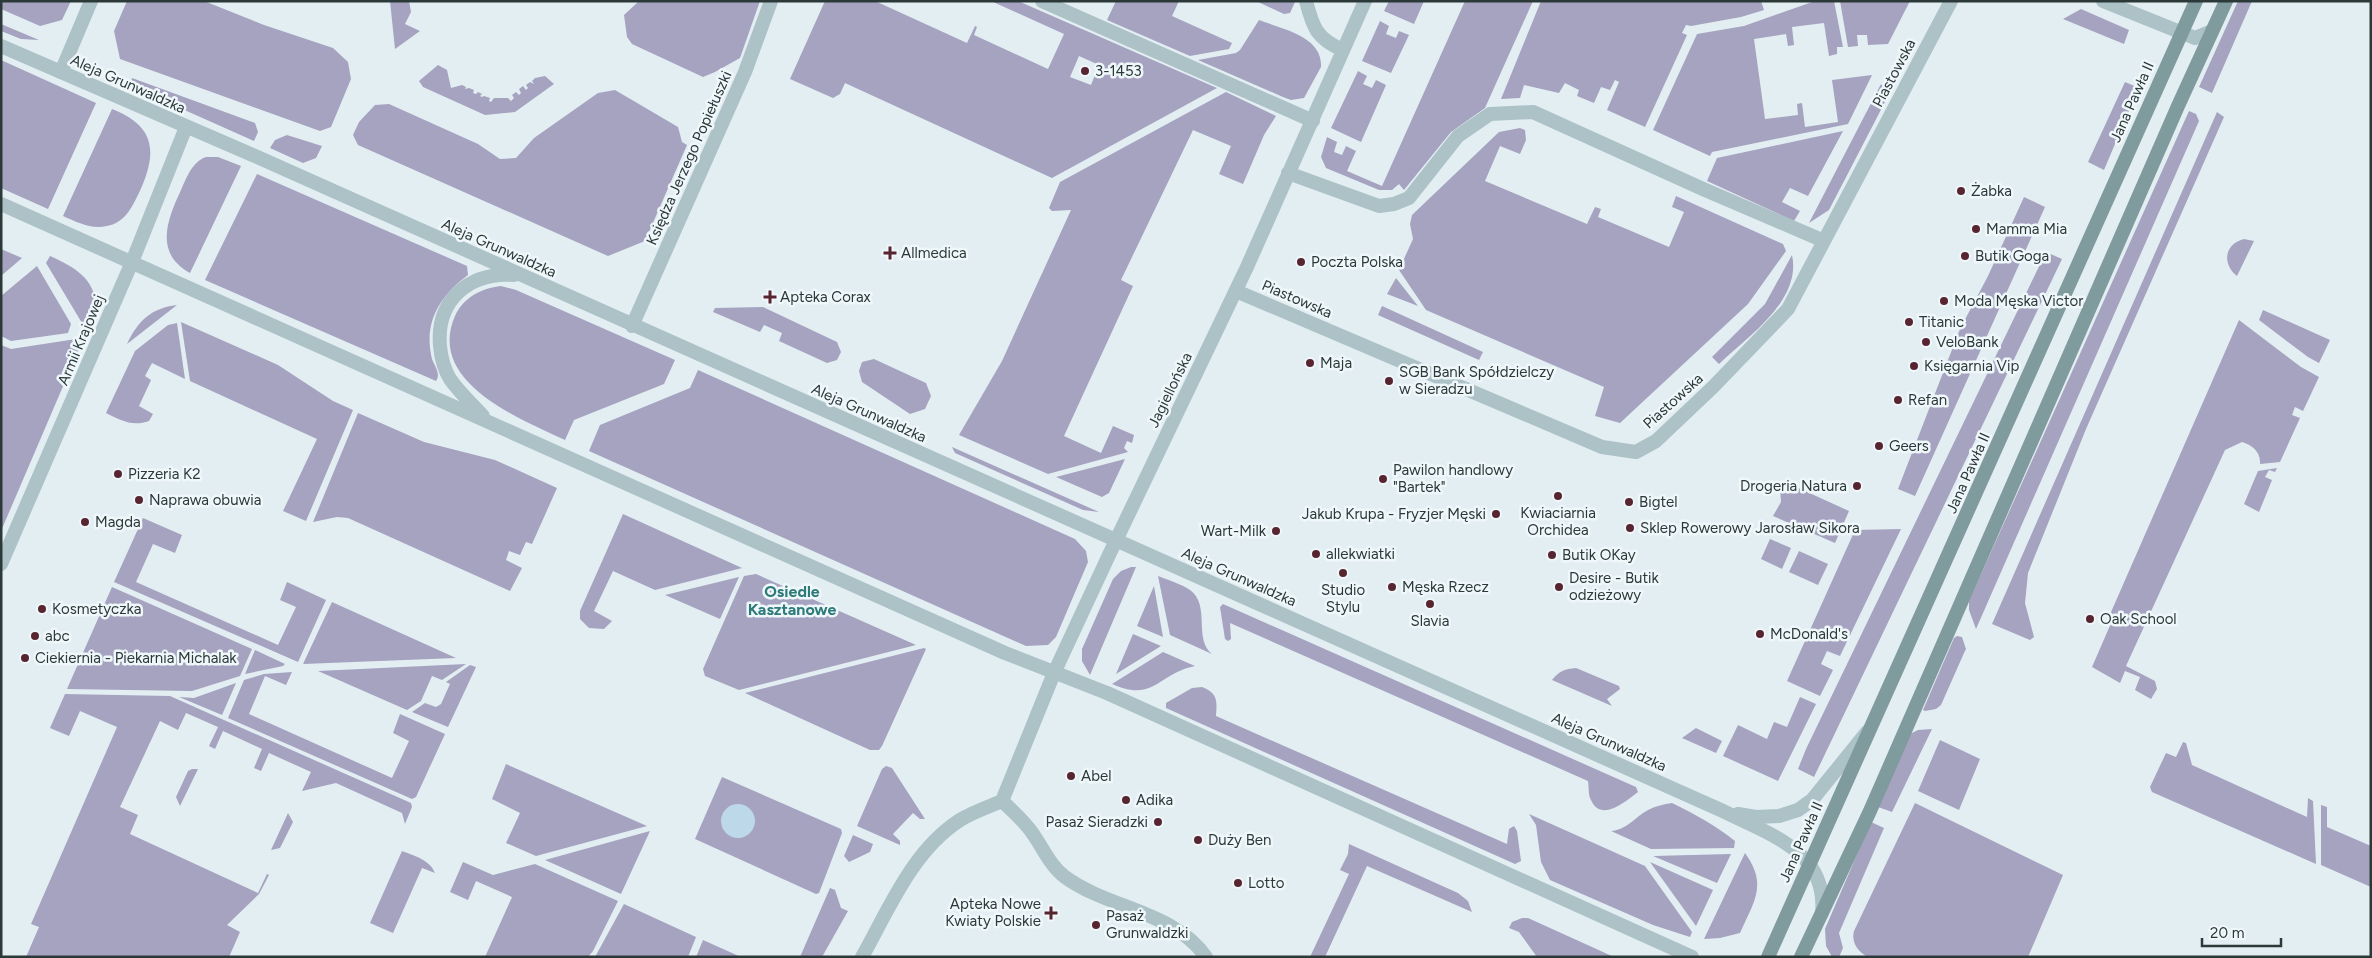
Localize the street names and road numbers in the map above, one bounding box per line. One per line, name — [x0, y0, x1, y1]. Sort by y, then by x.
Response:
street label: Piastowska — [1869, 36, 1919, 110]
street label: Aleja Grunwaldzka — [68, 51, 188, 117]
street label: Jana Pawła II — [2106, 59, 2158, 145]
street label: Księdza Jerzego Popiełuszki — [642, 68, 736, 248]
street label: Aleja Grunwaldzka — [439, 215, 559, 281]
street label: Piastowska — [1259, 276, 1335, 322]
street label: Armii Krajowej — [54, 292, 108, 388]
street label: Jagiellońska — [1144, 350, 1196, 430]
street label: Piastowska — [1639, 369, 1707, 433]
street label: Aleja Grunwaldzka — [809, 380, 929, 446]
street label: Jana Pawła II — [1942, 430, 1994, 516]
street label: Aleja Grunwaldzka — [1179, 544, 1299, 610]
street label: Aleja Grunwaldzka — [1549, 709, 1669, 775]
street label: Jana Pawła II — [1775, 799, 1827, 885]

